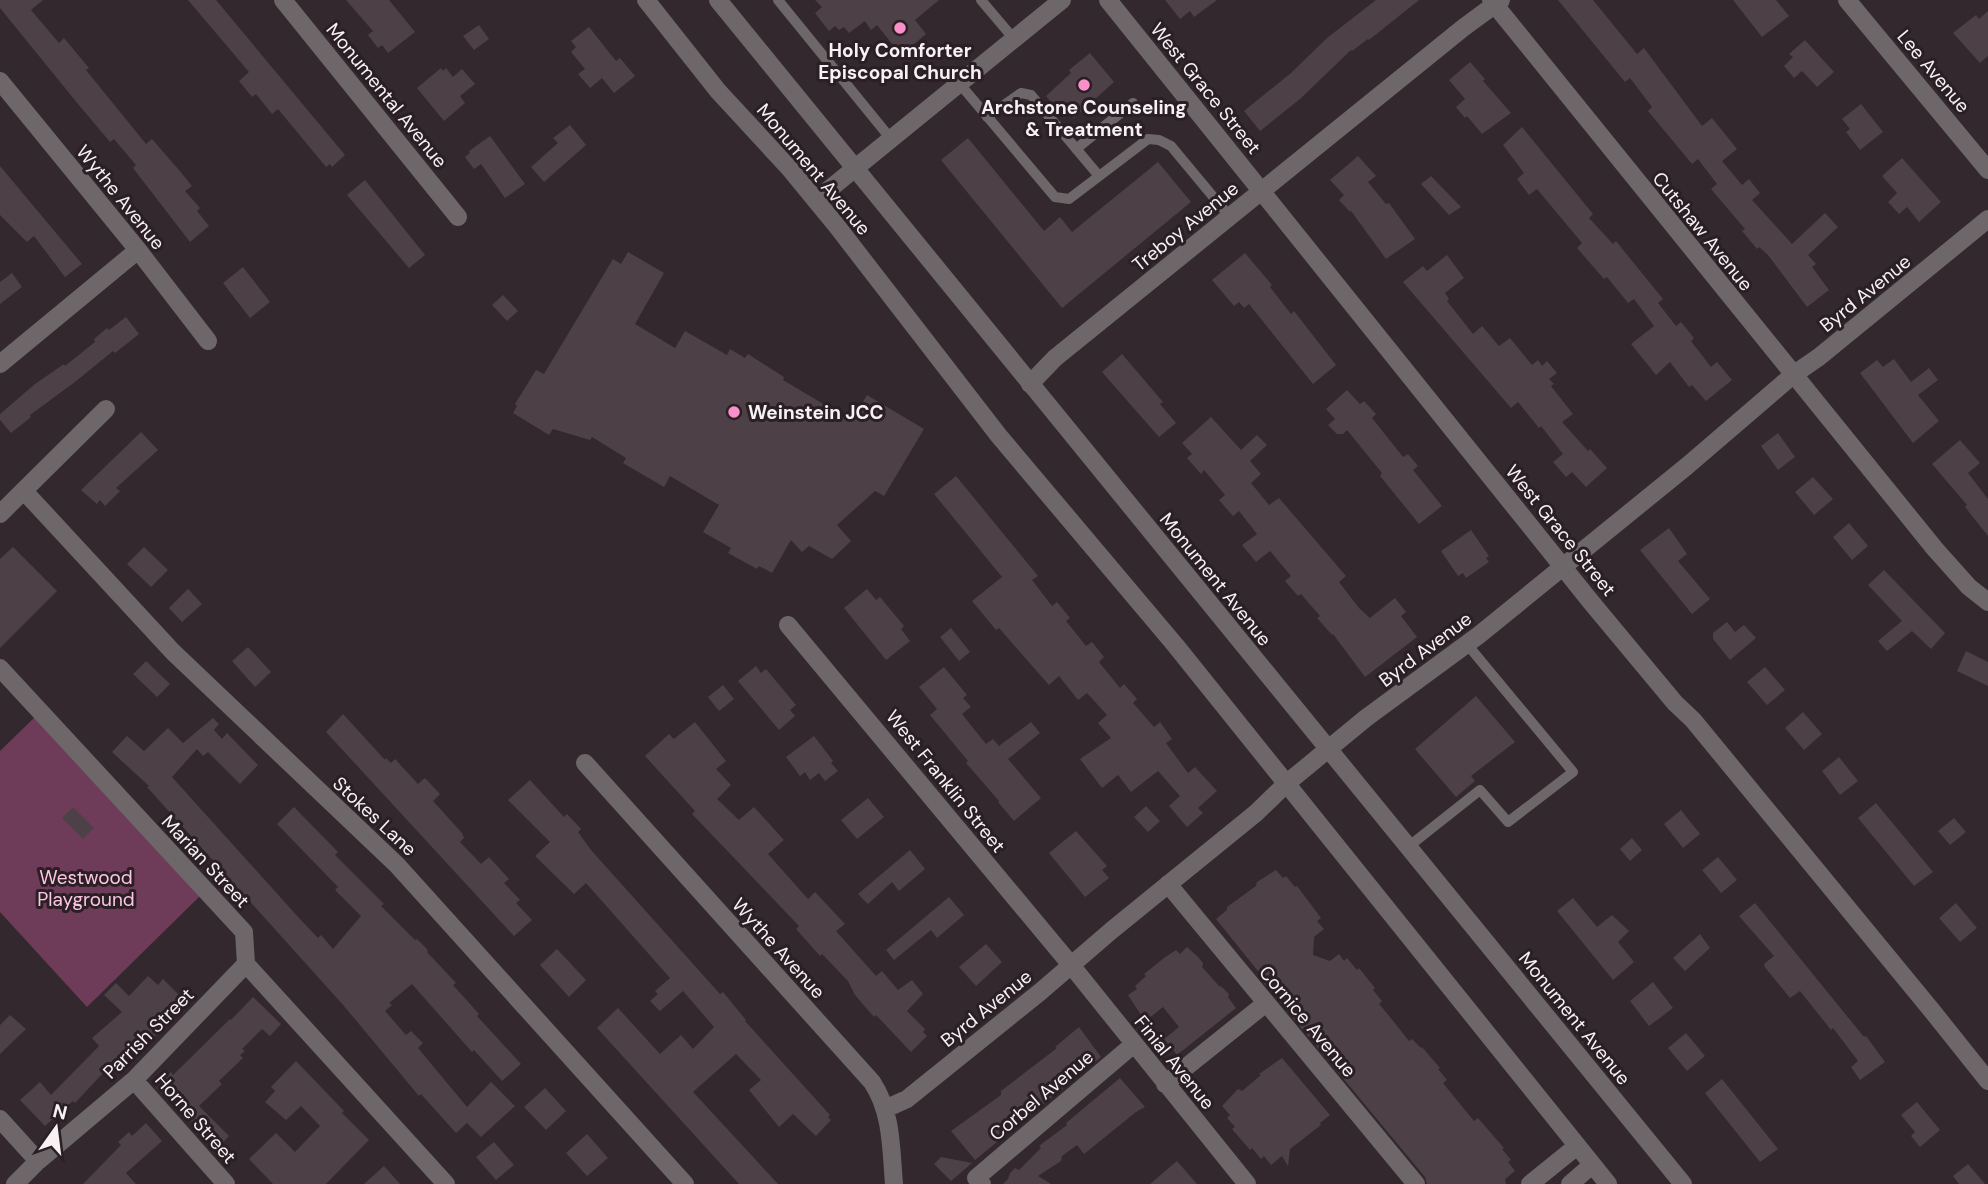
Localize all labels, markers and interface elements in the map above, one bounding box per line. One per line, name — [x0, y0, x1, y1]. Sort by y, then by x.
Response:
street label: West Grace Street — [1145, 17, 1266, 159]
street label: Monumental Avenue — [320, 18, 453, 173]
marker: Holy Comforter Episcopal Church — [892, 20, 908, 36]
street label: Lee Avenue — [1892, 25, 1976, 118]
place label: Holy Comforter Episcopal Church — [818, 38, 982, 85]
marker: Archstone Counseling & Treatment — [1076, 77, 1092, 93]
place label: Archstone Counseling & Treatment — [981, 95, 1187, 142]
street label: Monument Avenue — [751, 98, 876, 240]
street label: Wythe Avenue — [71, 140, 171, 255]
street label: Cutshaw Avenue — [1647, 166, 1758, 296]
street label: Treboy Avenue — [1127, 176, 1244, 277]
street label: Byrd Avenue — [1815, 249, 1916, 338]
place label: Weinstein JCC — [748, 400, 884, 425]
marker: Weinstein JCC — [726, 404, 742, 420]
street label: West Grace Street — [1500, 459, 1621, 601]
street label: Monument Avenue — [1154, 507, 1277, 651]
street label: Byrd Avenue — [1374, 606, 1477, 693]
street label: West Franklin Street — [880, 705, 1011, 858]
street label: Stokes Lane — [327, 771, 422, 862]
street label: Marian Street — [156, 810, 255, 913]
park label: Westwood Playground — [37, 865, 135, 912]
street label: Wythe Avenue — [727, 893, 831, 1004]
street label: Monument Avenue — [1513, 946, 1636, 1090]
street label: Cornice Avenue — [1253, 960, 1362, 1082]
street label: Byrd Avenue — [936, 964, 1037, 1053]
street label: Parrish Street — [97, 982, 199, 1084]
street label: Finial Avenue — [1129, 1010, 1220, 1115]
street label: Corbel Avenue — [984, 1045, 1099, 1146]
street label: Horne Street — [150, 1068, 242, 1169]
north arrow — [21, 1093, 91, 1163]
text: N — [50, 1098, 70, 1126]

